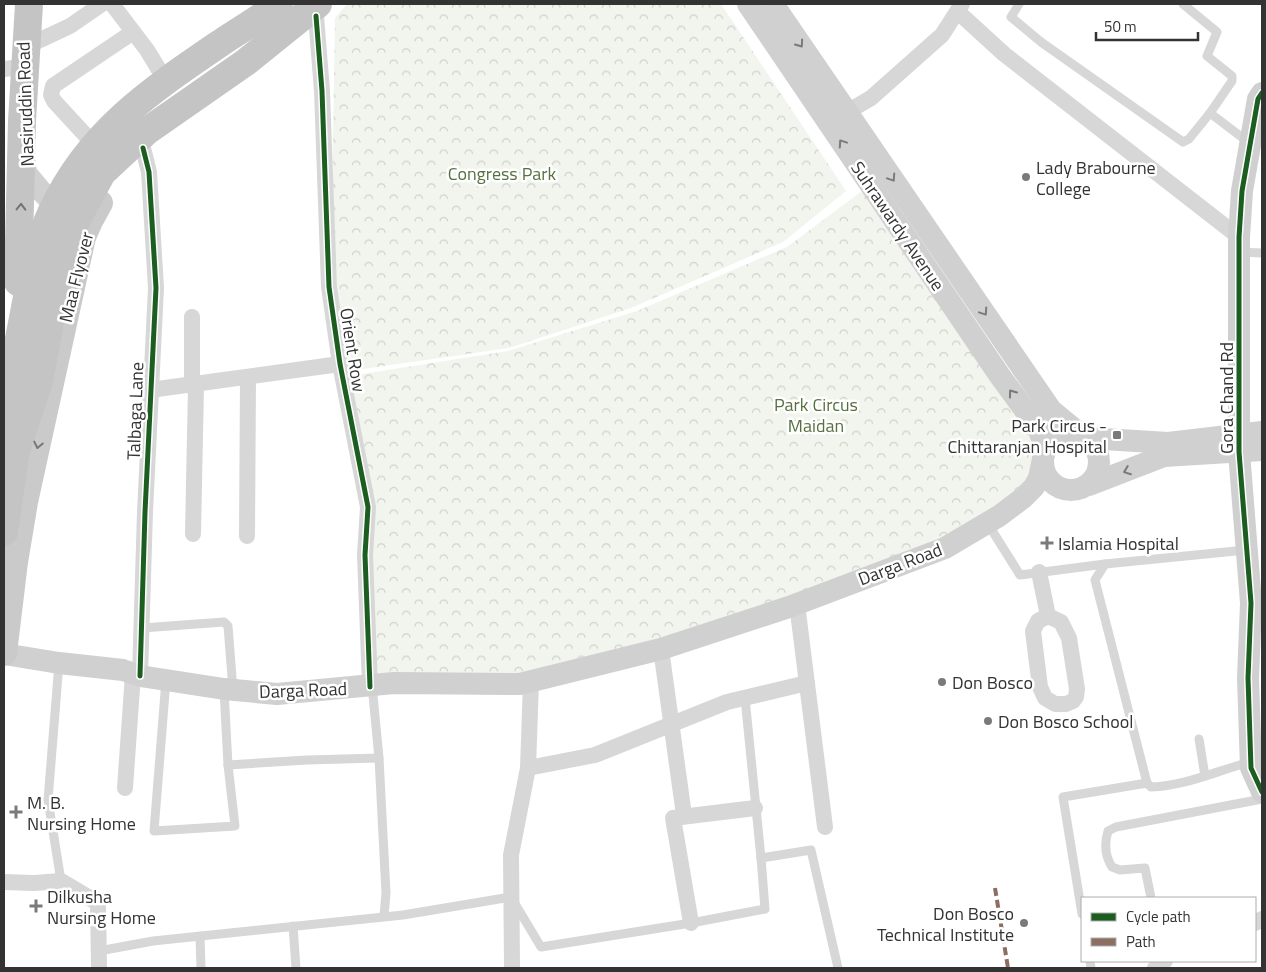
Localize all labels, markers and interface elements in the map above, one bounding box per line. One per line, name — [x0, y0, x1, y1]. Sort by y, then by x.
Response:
scale bar — [1096, 10, 1198, 42]
text: 50 m — [1104, 15, 1137, 38]
one-way arrow — [794, 38, 803, 48]
street label: Nasiruddin Road — [9, 41, 41, 167]
one-way arrow — [838, 139, 848, 148]
place label: Lady Brabourne College — [1036, 154, 1156, 202]
street label: Suhrawardy Avenue — [844, 156, 952, 296]
park label: Congress Park — [448, 160, 557, 187]
marker: Lady Brabourne College — [1020, 171, 1032, 183]
one-way arrow — [886, 172, 895, 182]
one-way arrow — [15, 203, 26, 211]
street label: Maa Flyover — [52, 229, 100, 325]
street label: Orient Row — [333, 306, 373, 394]
one-way arrow — [978, 306, 987, 316]
street label: Gora Chand Rd — [1213, 342, 1240, 454]
street label: Talbaga Lane — [120, 361, 150, 461]
one-way arrow — [1009, 389, 1018, 399]
park label: Park Circus Maidan — [774, 391, 858, 439]
place label: Park Circus - Chittaranjan Hospital — [948, 412, 1107, 460]
marker: Park Circus - Chittaranjan Hospital — [1111, 429, 1123, 441]
one-way arrow — [33, 440, 44, 449]
one-way arrow — [1123, 465, 1131, 475]
place label: Islamia Hospital — [1058, 530, 1179, 557]
street label: Darga Road — [854, 536, 946, 592]
marker: Islamia Hospital — [1040, 536, 1054, 550]
place label: Don Bosco — [952, 669, 1033, 696]
street label: Darga Road — [259, 675, 347, 705]
marker: Don Bosco — [936, 676, 948, 688]
place label: Don Bosco School — [998, 708, 1133, 735]
marker: Don Bosco School — [982, 715, 994, 727]
place label: M. B. Nursing Home — [27, 789, 136, 837]
marker: M. B. Nursing Home — [9, 805, 23, 819]
place label: Dilkusha Nursing Home — [47, 883, 156, 931]
legend — [1081, 897, 1256, 962]
marker: Dilkusha Nursing Home — [29, 899, 43, 913]
place label: Don Bosco Technical Institute — [877, 900, 1014, 948]
text: Cycle path — [1126, 905, 1191, 928]
marker: Don Bosco Technical Institute — [1018, 917, 1030, 929]
text: Path — [1126, 930, 1156, 953]

